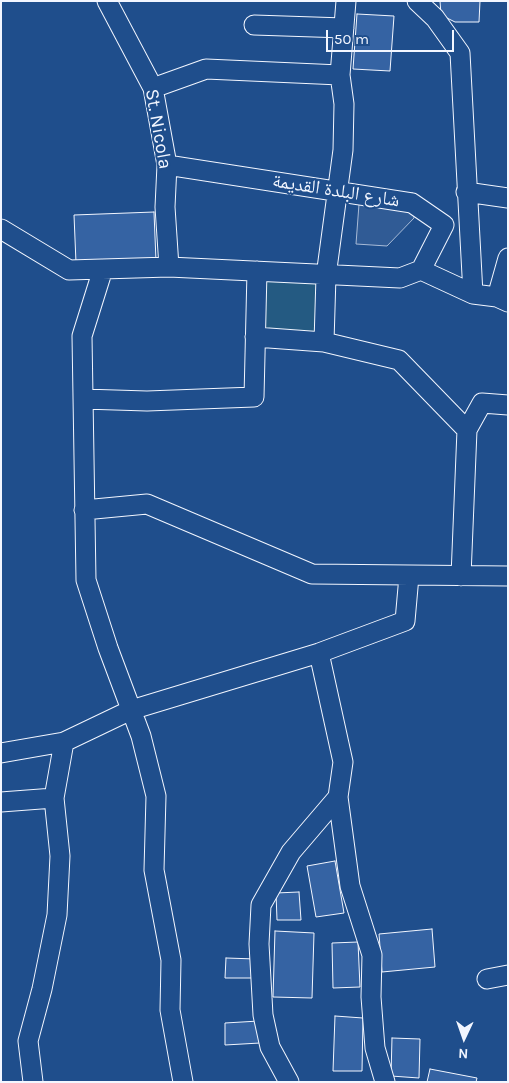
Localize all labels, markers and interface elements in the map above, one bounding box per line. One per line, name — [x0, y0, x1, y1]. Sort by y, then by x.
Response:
scale bar — [329, 20, 456, 52]
text: 50 m — [334, 30, 369, 48]
street label: St. Nicola — [140, 87, 176, 171]
street label: شارع البلدة القديمة — [271, 170, 401, 212]
north arrow — [439, 1013, 489, 1063]
text: N — [458, 1045, 469, 1062]

